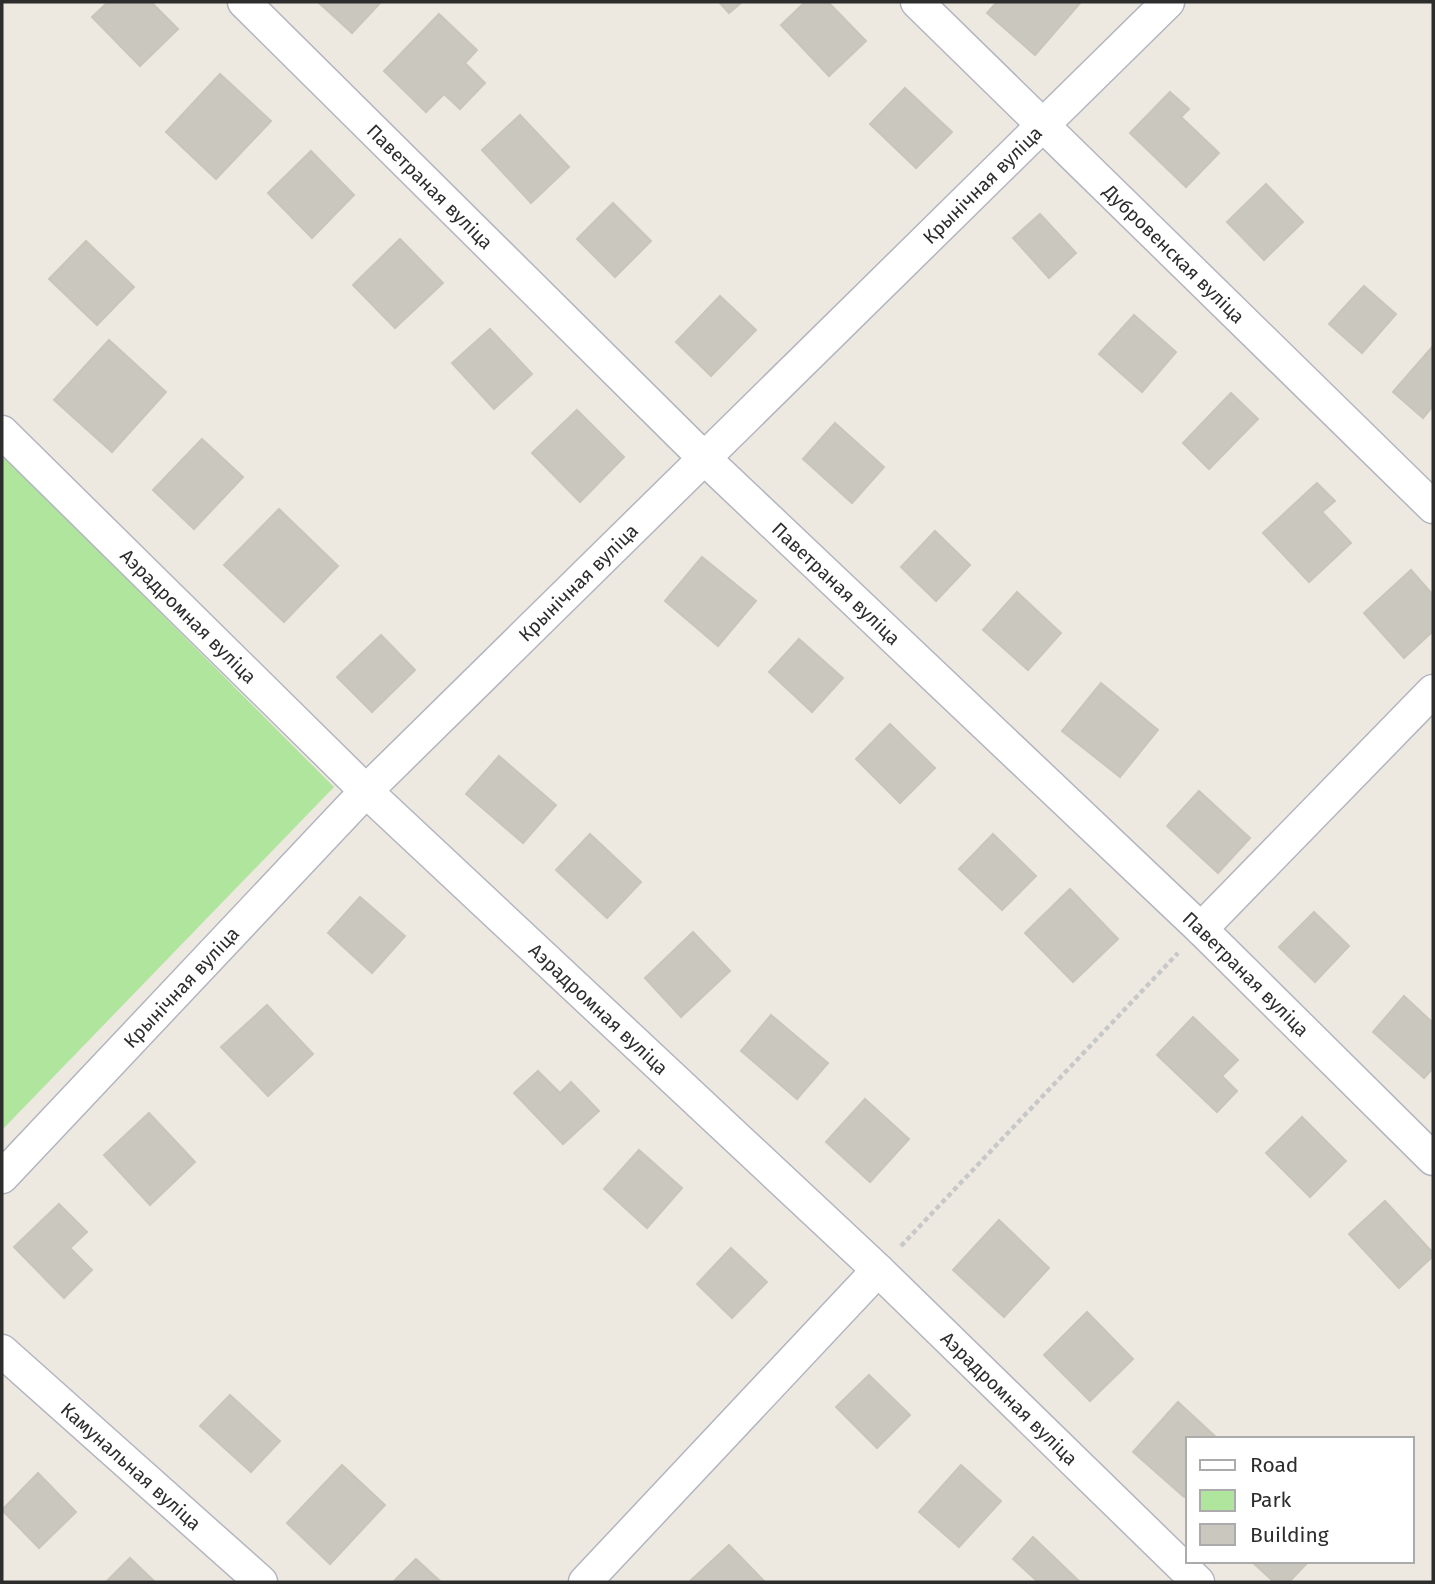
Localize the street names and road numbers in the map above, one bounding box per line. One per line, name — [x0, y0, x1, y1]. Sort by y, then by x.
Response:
street label: Паветраная вуліца — [362, 119, 498, 254]
street label: Крынічная вуліца — [918, 121, 1047, 248]
street label: Дубровенская вуліца — [1098, 179, 1250, 328]
street label: Паветраная вуліца — [767, 517, 905, 650]
street label: Крынічная вуліца — [514, 519, 642, 646]
street label: Аэрадромная вуліца — [116, 544, 261, 688]
street label: Паветраная вуліца — [1178, 907, 1314, 1041]
street label: Крынічная вуліца — [118, 922, 244, 1053]
street label: Аэрадромная вуліца — [525, 938, 673, 1079]
street label: Аэрадромная вуліца — [936, 1326, 1083, 1470]
street label: Камунальная вуліца — [56, 1398, 206, 1535]

